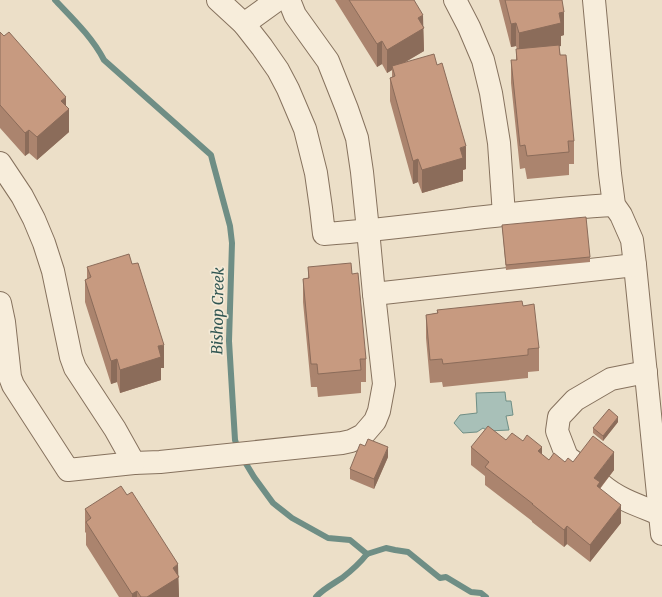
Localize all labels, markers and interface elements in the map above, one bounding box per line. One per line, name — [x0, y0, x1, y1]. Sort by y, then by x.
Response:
water label: Bishop Creek — [207, 266, 228, 355]

